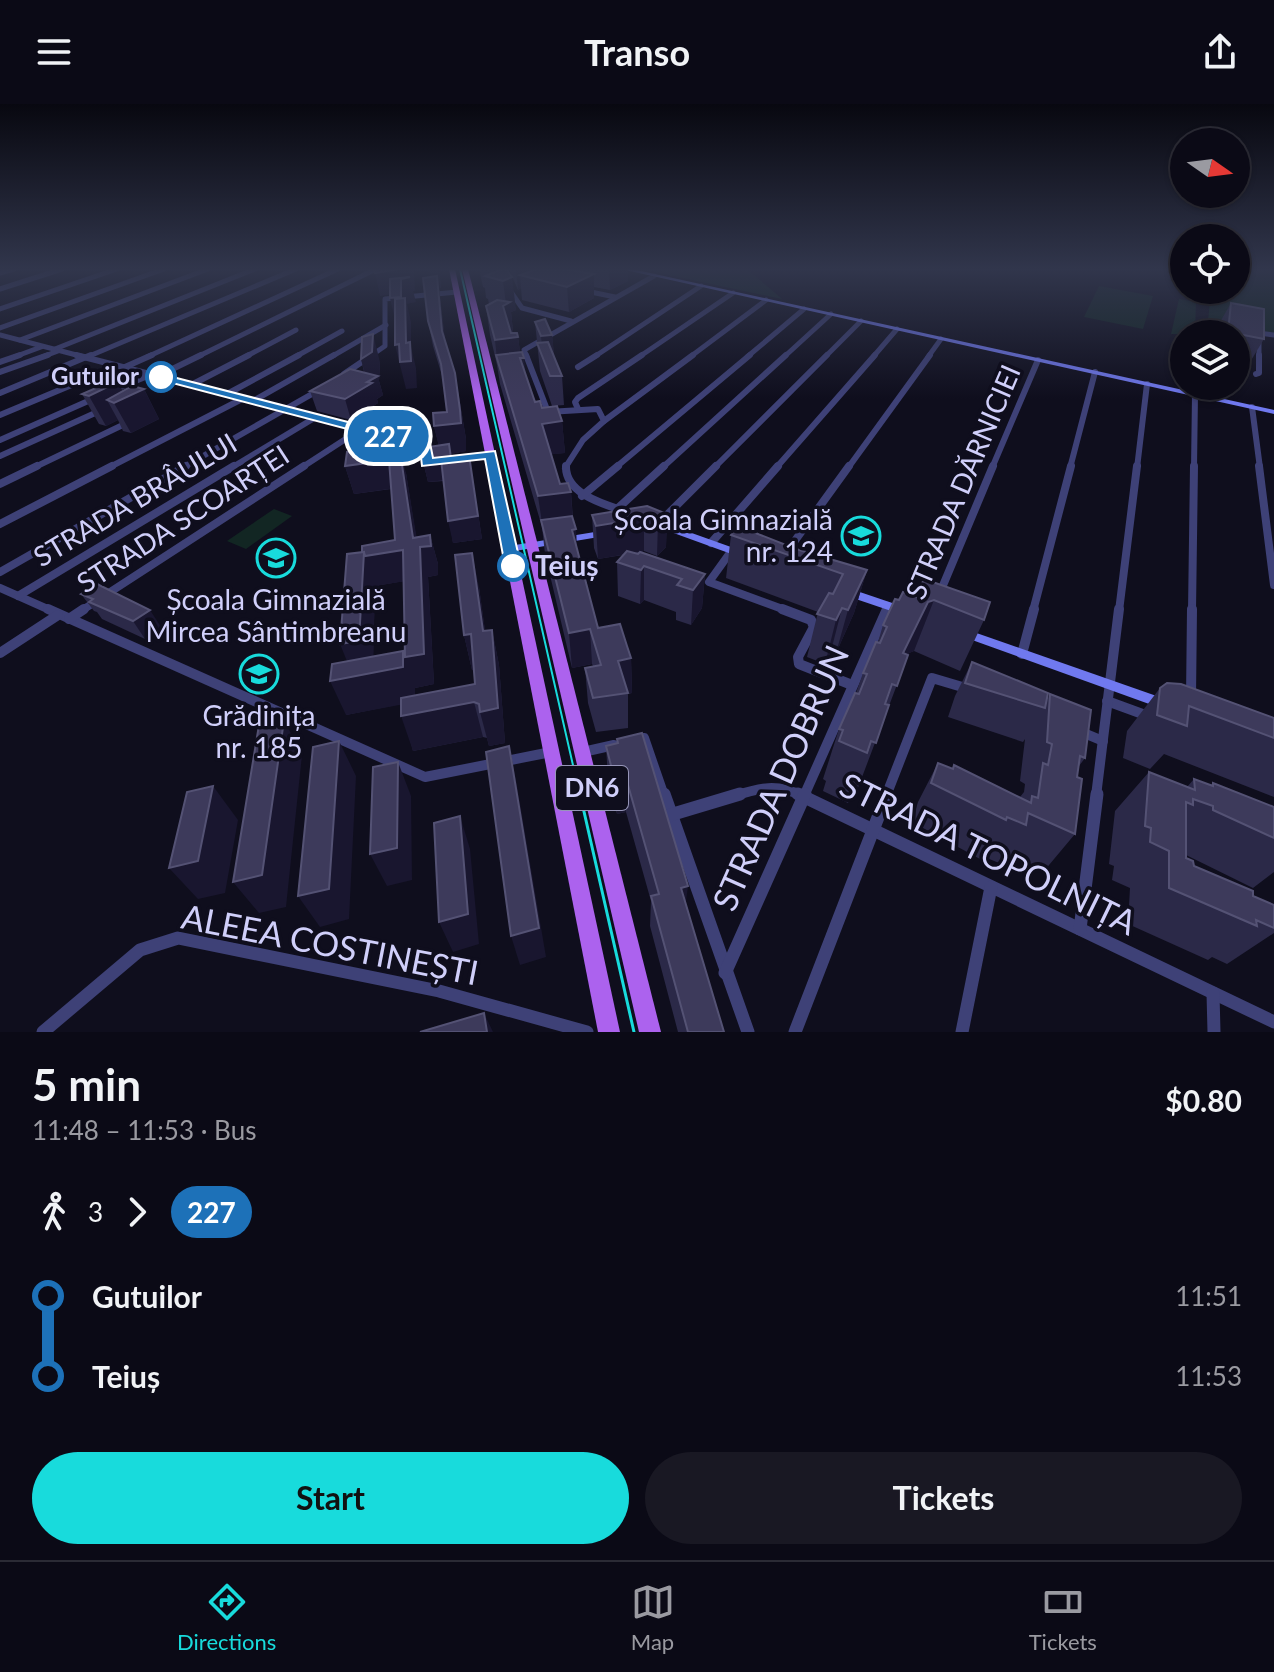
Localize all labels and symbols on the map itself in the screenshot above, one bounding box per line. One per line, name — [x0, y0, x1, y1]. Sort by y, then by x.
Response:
north arrow — [1170, 128, 1250, 208]
street label: STRADA DĂRNICIEI — [897, 359, 1027, 604]
place label: Gutuilor — [51, 361, 139, 390]
marker: Gutuilor — [146, 362, 176, 392]
line badge: 227 — [342, 410, 434, 462]
street label: STRADA BRÂULUI — [27, 425, 242, 573]
street label: STRADA SCOARȚEI — [70, 437, 295, 599]
place label: Școala Gimnazială nr. 124 — [614, 502, 833, 568]
school or university icon: Școala Gimnazială nr. 124 — [840, 515, 882, 557]
school or university icon: Școala Gimnazială Mircea Sântimbreanu — [255, 537, 297, 579]
place label: Teiuș — [535, 548, 599, 582]
marker: Teiuș — [498, 551, 528, 581]
place label: Școala Gimnazială Mircea Sântimbreanu — [146, 582, 406, 648]
street label: STRADA DOBRUN — [703, 639, 856, 916]
school or university icon: Grădinița nr. 185 — [238, 653, 280, 695]
place label: Grădinița nr. 185 — [203, 698, 315, 764]
street label: STRADA TOPOLNIȚA — [834, 763, 1144, 942]
road number: DN6 — [556, 766, 628, 810]
street label: ALEEA COSTINEȘTI — [178, 895, 482, 992]

